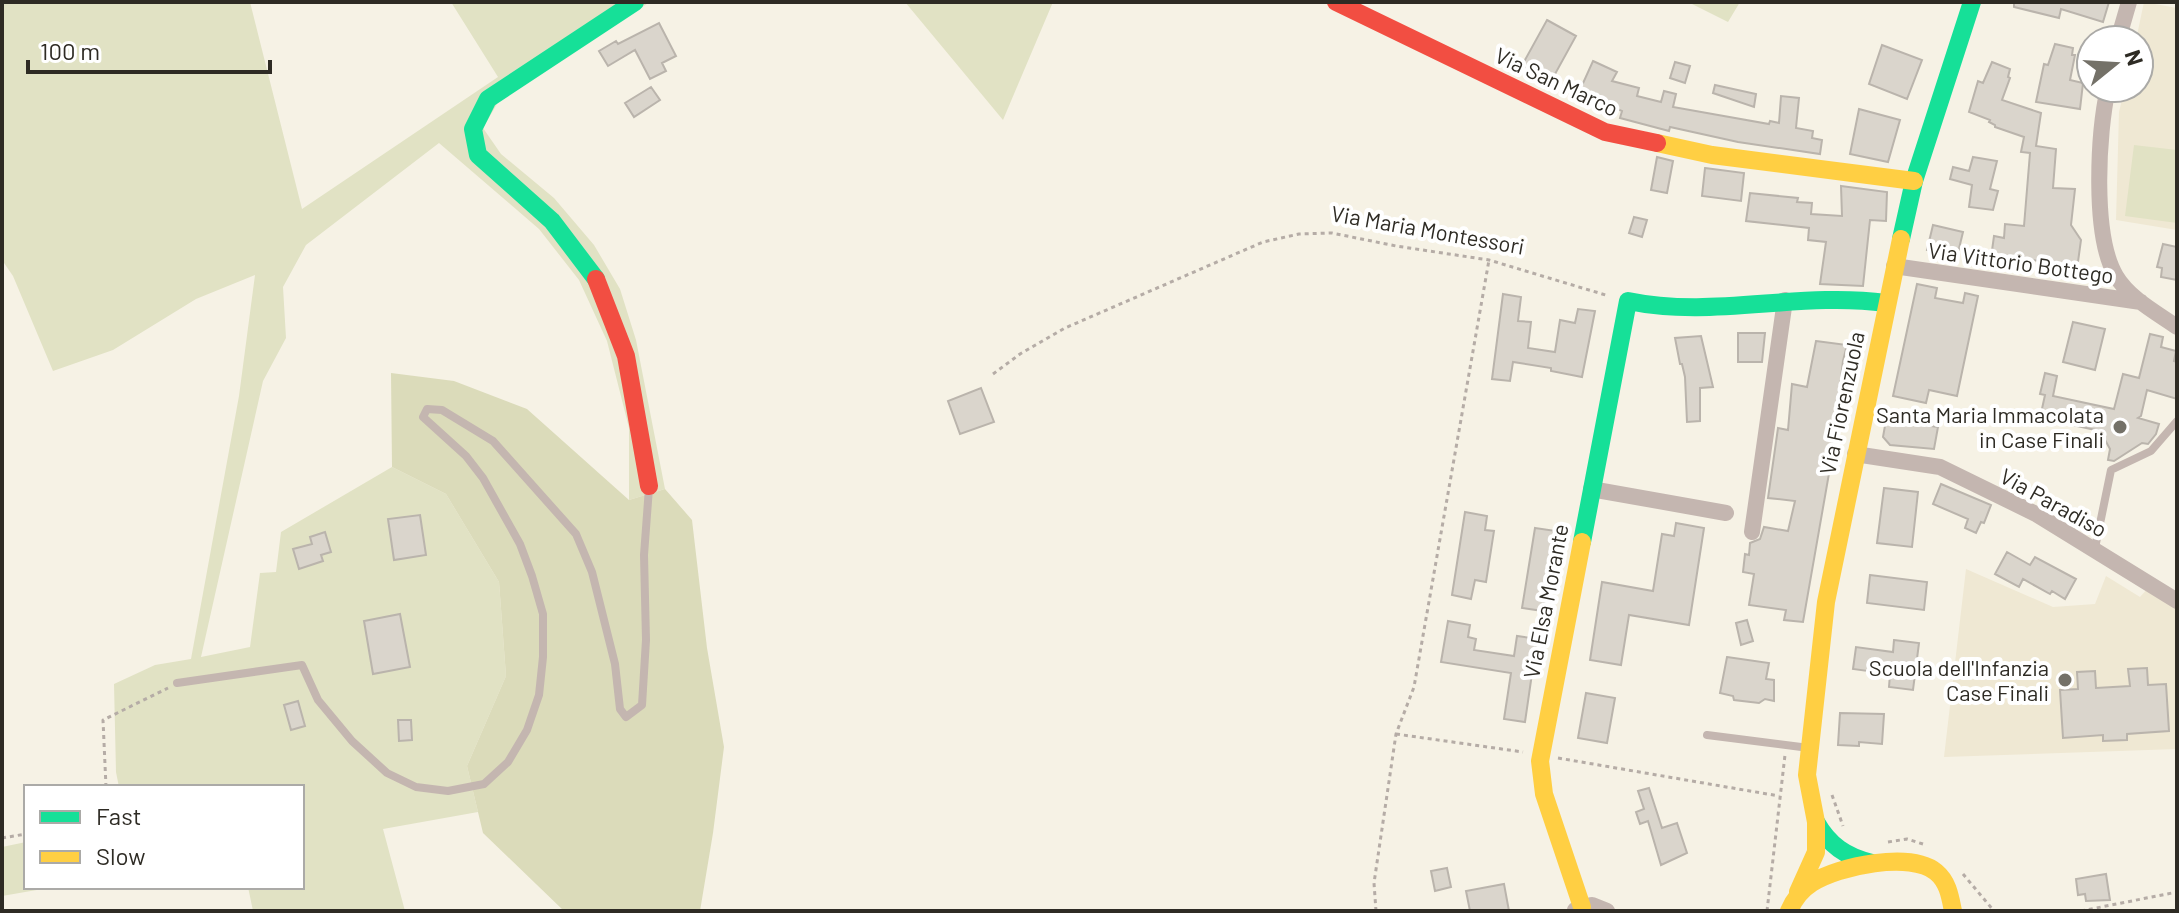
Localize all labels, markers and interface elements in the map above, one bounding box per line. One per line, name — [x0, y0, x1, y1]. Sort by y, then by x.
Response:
scale bar — [28, 24, 270, 74]
north arrow — [2075, 24, 2155, 104]
text: 100 m — [40, 36, 100, 65]
street label: Via San Marco — [1491, 41, 1623, 121]
text: N — [2120, 47, 2150, 68]
street label: Via Maria Montessori — [1329, 199, 1527, 259]
street label: Via Vittorio Bottego — [1926, 236, 2116, 288]
street label: Via Fiorenzuola — [1813, 329, 1869, 477]
place label: Santa Maria Immacolata in Case Finali — [1876, 401, 2104, 452]
marker: Santa Maria Immacolata in Case Finali — [2111, 418, 2129, 436]
street label: Via Paradiso — [1996, 462, 2112, 542]
street label: Via Elsa Morante — [1517, 521, 1573, 681]
place label: Scuola dell'Infanzia Case Finali — [1869, 654, 2049, 705]
marker: Scuola dell'Infanzia Case Finali — [2056, 671, 2074, 689]
legend — [24, 785, 304, 889]
text: Fast — [96, 801, 141, 830]
text: Slow — [96, 841, 145, 870]

